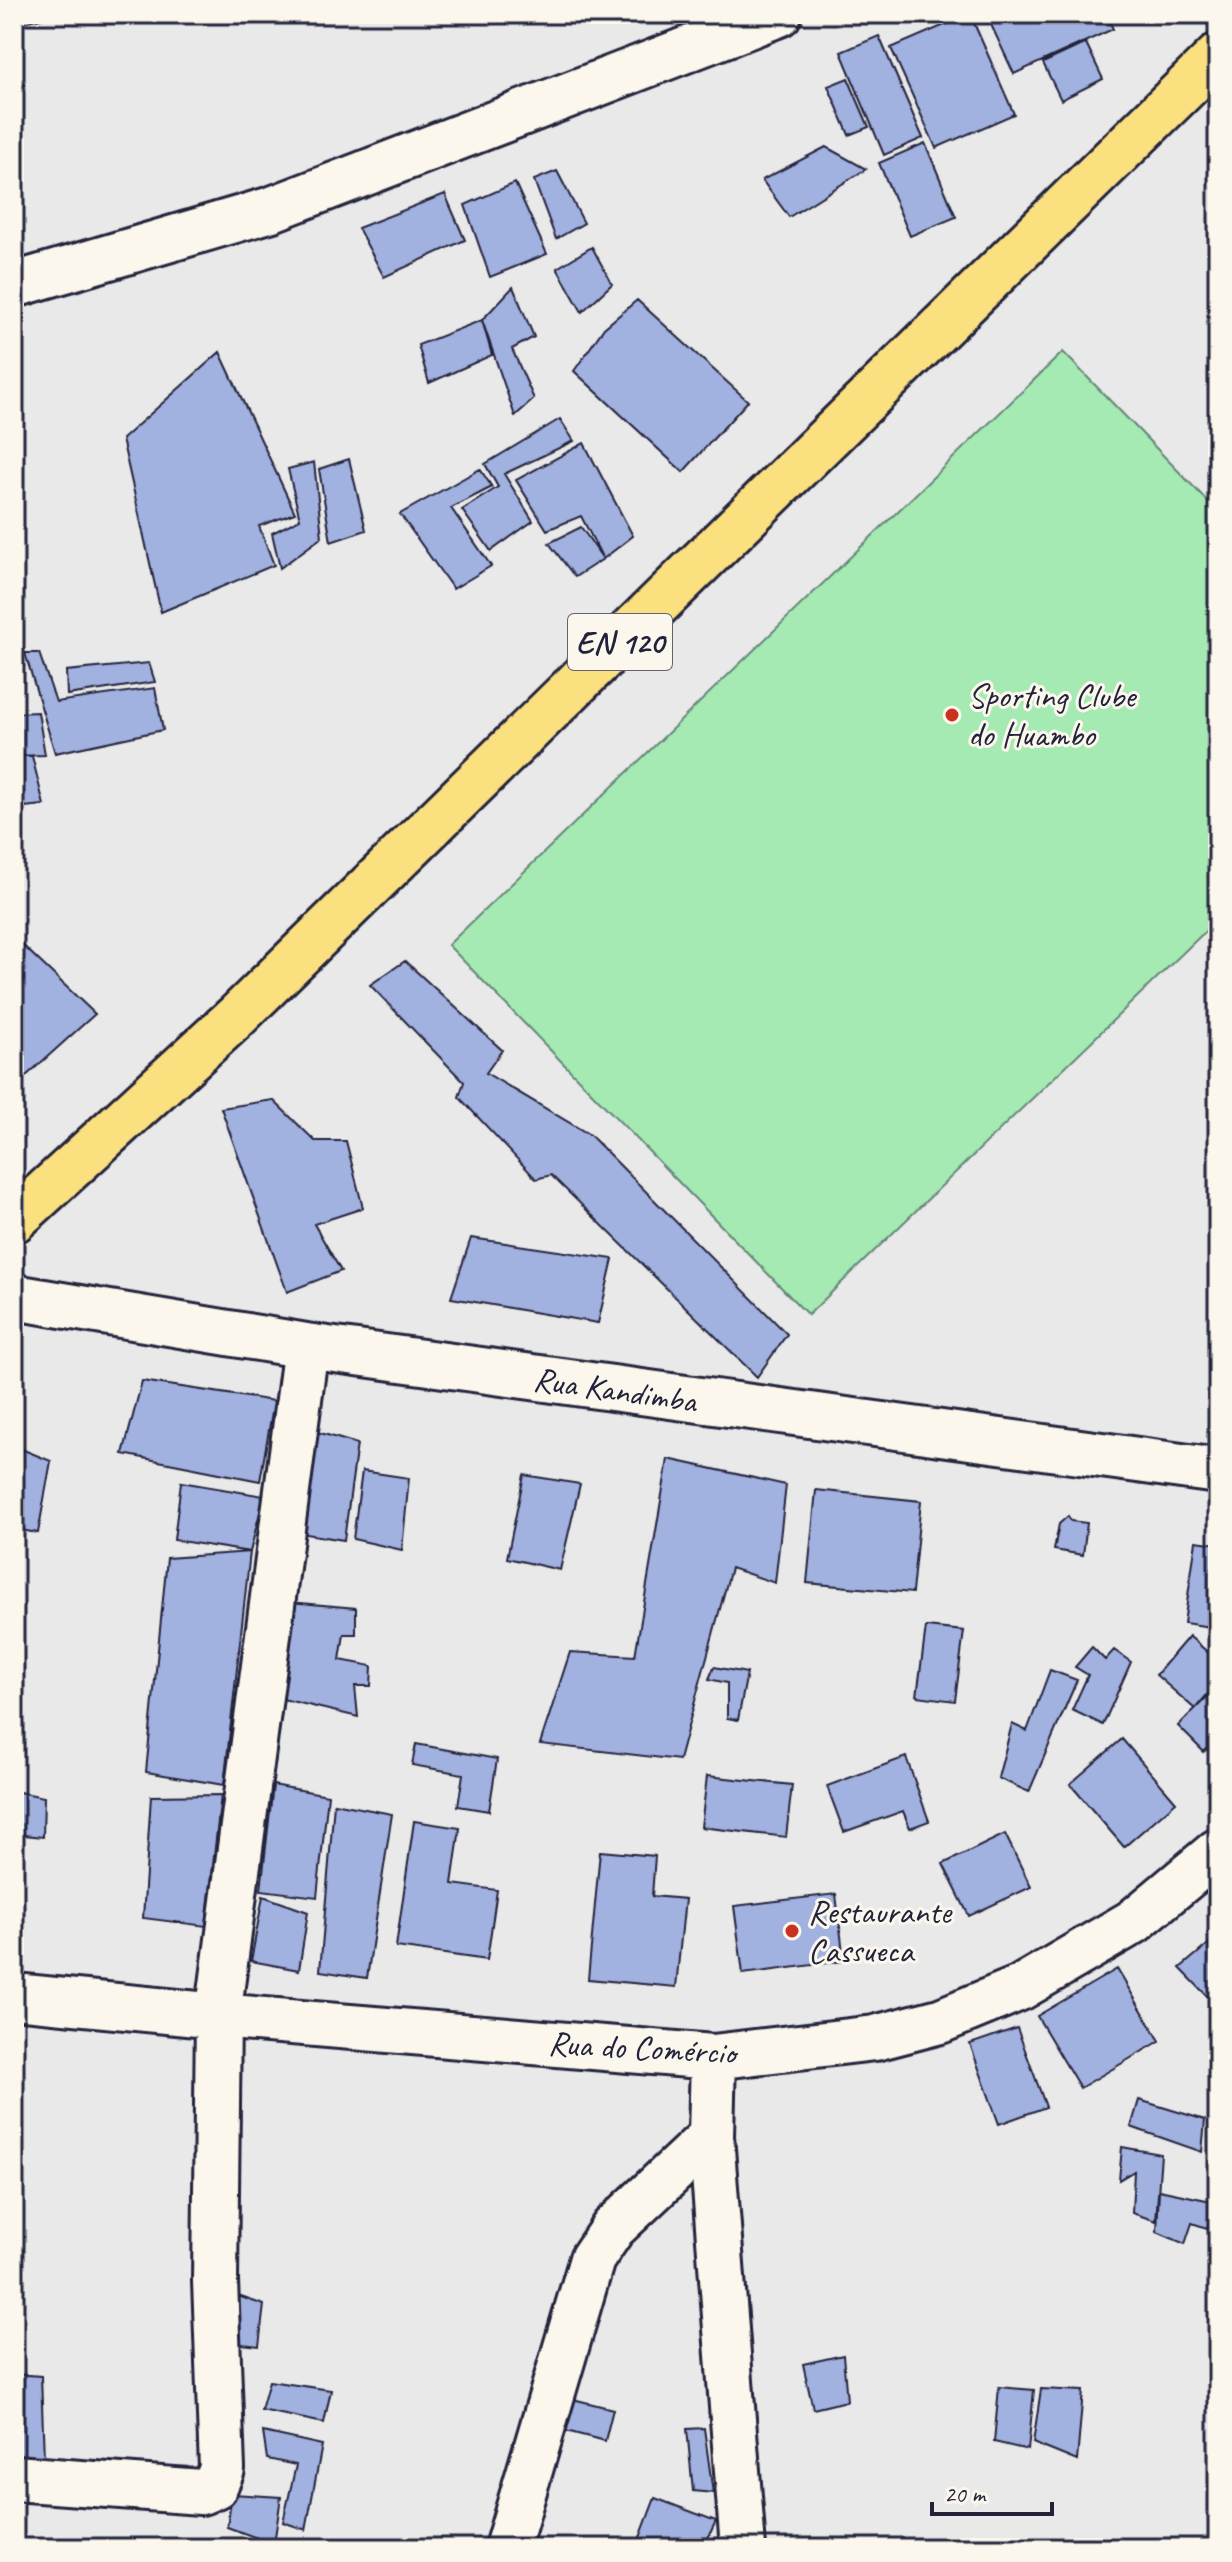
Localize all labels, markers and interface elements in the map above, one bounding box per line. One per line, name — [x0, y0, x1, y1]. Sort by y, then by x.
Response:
road number: EN 120 — [568, 614, 672, 670]
place label: Sporting Clube do Huambo — [968, 674, 1138, 756]
marker: Sporting Clube do Huambo — [943, 706, 961, 724]
street label: Rua Kandimba — [531, 1357, 701, 1423]
place label: Restaurante Cassueca — [808, 1890, 953, 1972]
marker: Restaurante Cassueca — [783, 1922, 801, 1940]
street label: Rua do Comércio — [547, 2021, 741, 2074]
scale bar — [932, 2466, 1052, 2516]
text: 20 m — [944, 2479, 987, 2509]

